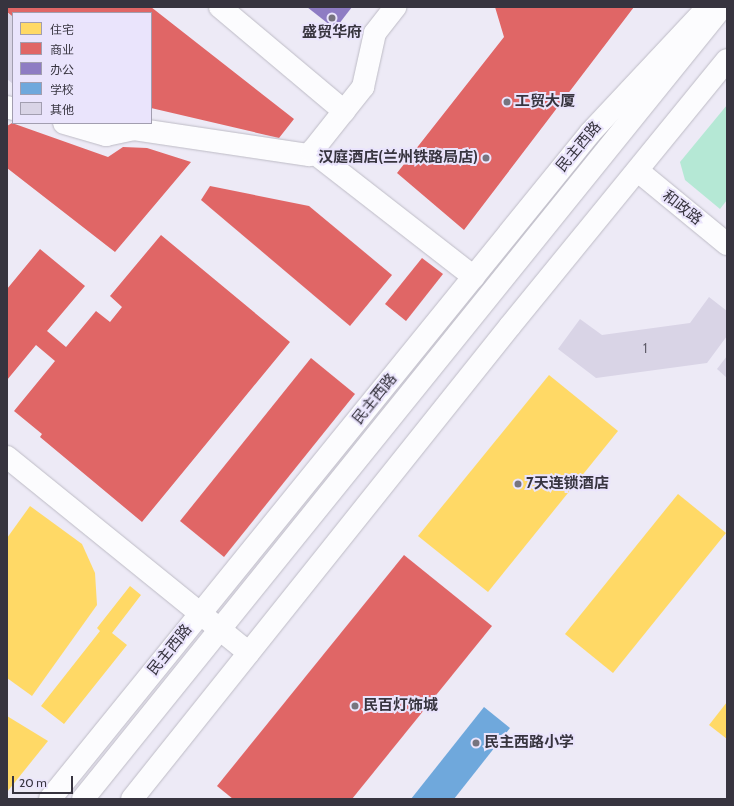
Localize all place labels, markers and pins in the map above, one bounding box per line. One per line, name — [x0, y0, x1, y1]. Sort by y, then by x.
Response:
marker: 盛贸华府 — [327, 13, 337, 23]
place label: 盛贸华府 — [302, 24, 362, 42]
place label: 工贸大厦 — [515, 93, 575, 111]
marker: 工贸大厦 — [502, 97, 512, 107]
place label: 汉庭酒店(兰州铁路局店) — [318, 149, 478, 167]
marker: 汉庭酒店(兰州铁路局店) — [481, 153, 491, 163]
place label: 7天连锁酒店 — [526, 475, 609, 493]
marker: 7天连锁酒店 — [513, 479, 523, 489]
place label: 民百灯饰城 — [363, 697, 438, 715]
marker: 民百灯饰城 — [350, 701, 360, 711]
place label: 民主西路小学 — [484, 734, 574, 752]
marker: 民主西路小学 — [471, 738, 481, 748]

